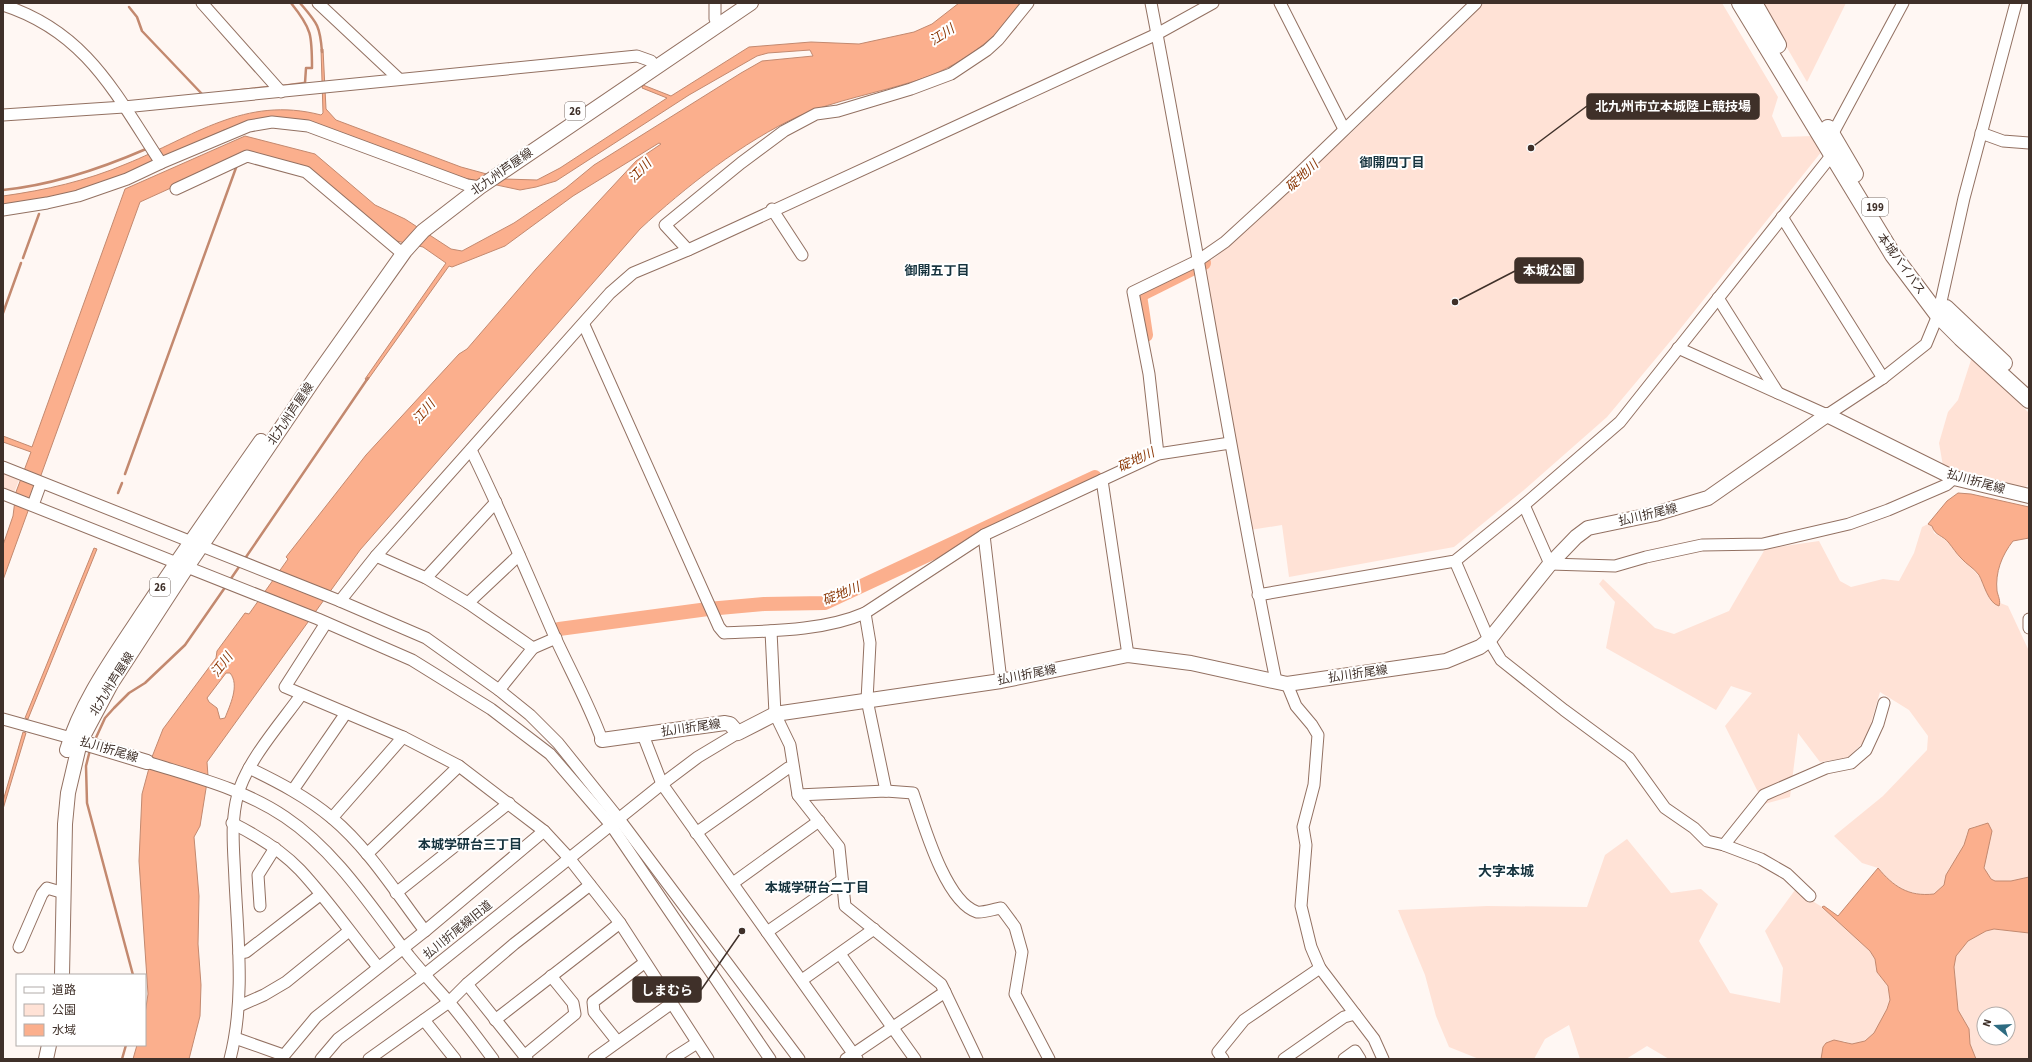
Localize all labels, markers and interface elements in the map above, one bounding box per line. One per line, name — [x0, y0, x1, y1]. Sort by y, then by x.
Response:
water label: 江川 — [926, 19, 959, 50]
callout: 北九州市立本城陸上競技場 — [1587, 94, 1759, 119]
text: 北九州市立本城陸上競技場 — [1595, 98, 1751, 116]
road number: 26 — [565, 102, 585, 120]
street label: 北九州芦屋線 — [468, 144, 536, 200]
water label: 江川 — [624, 154, 657, 187]
district label: 御開四丁目 — [1359, 154, 1425, 172]
water label: 碇地川 — [1282, 155, 1324, 196]
road number: 199 — [1862, 198, 1888, 216]
street label: 本城バイパス — [1873, 230, 1929, 298]
callout: 本城公園 — [1515, 258, 1583, 283]
district label: 御開五丁目 — [904, 262, 970, 280]
text: 本城公園 — [1523, 262, 1575, 280]
street label: 北九州芦屋線 — [264, 379, 318, 449]
water label: 江川 — [409, 395, 441, 428]
water label: 碇地川 — [1115, 443, 1159, 476]
street label: 払川折尾線 — [1945, 466, 2007, 498]
street label: 払川折尾線 — [1617, 500, 1679, 530]
road number: 26 — [150, 578, 170, 596]
water label: 碇地川 — [820, 578, 864, 610]
water label: 江川 — [207, 648, 238, 681]
street label: 北九州芦屋線 — [86, 649, 138, 719]
street label: 払川折尾線 — [996, 661, 1058, 689]
street label: 払川折尾線 — [1327, 661, 1389, 687]
street label: 払川折尾線 — [660, 715, 722, 741]
street label: 払川折尾線 — [78, 733, 140, 767]
district label: 本城学研台三丁目 — [418, 836, 522, 854]
district label: 大字本城 — [1478, 862, 1534, 882]
district label: 本城学研台二丁目 — [765, 879, 869, 897]
street label: 払川折尾線旧道 — [420, 897, 496, 963]
legend — [16, 974, 146, 1046]
callout: しまむら — [633, 977, 701, 1002]
text: 道路 — [52, 982, 76, 999]
text: しまむら — [641, 982, 693, 1000]
text: 公園 — [52, 1002, 76, 1019]
north arrow — [1976, 1006, 2016, 1046]
text: N — [1979, 1017, 1995, 1029]
text: 水域 — [52, 1022, 76, 1039]

